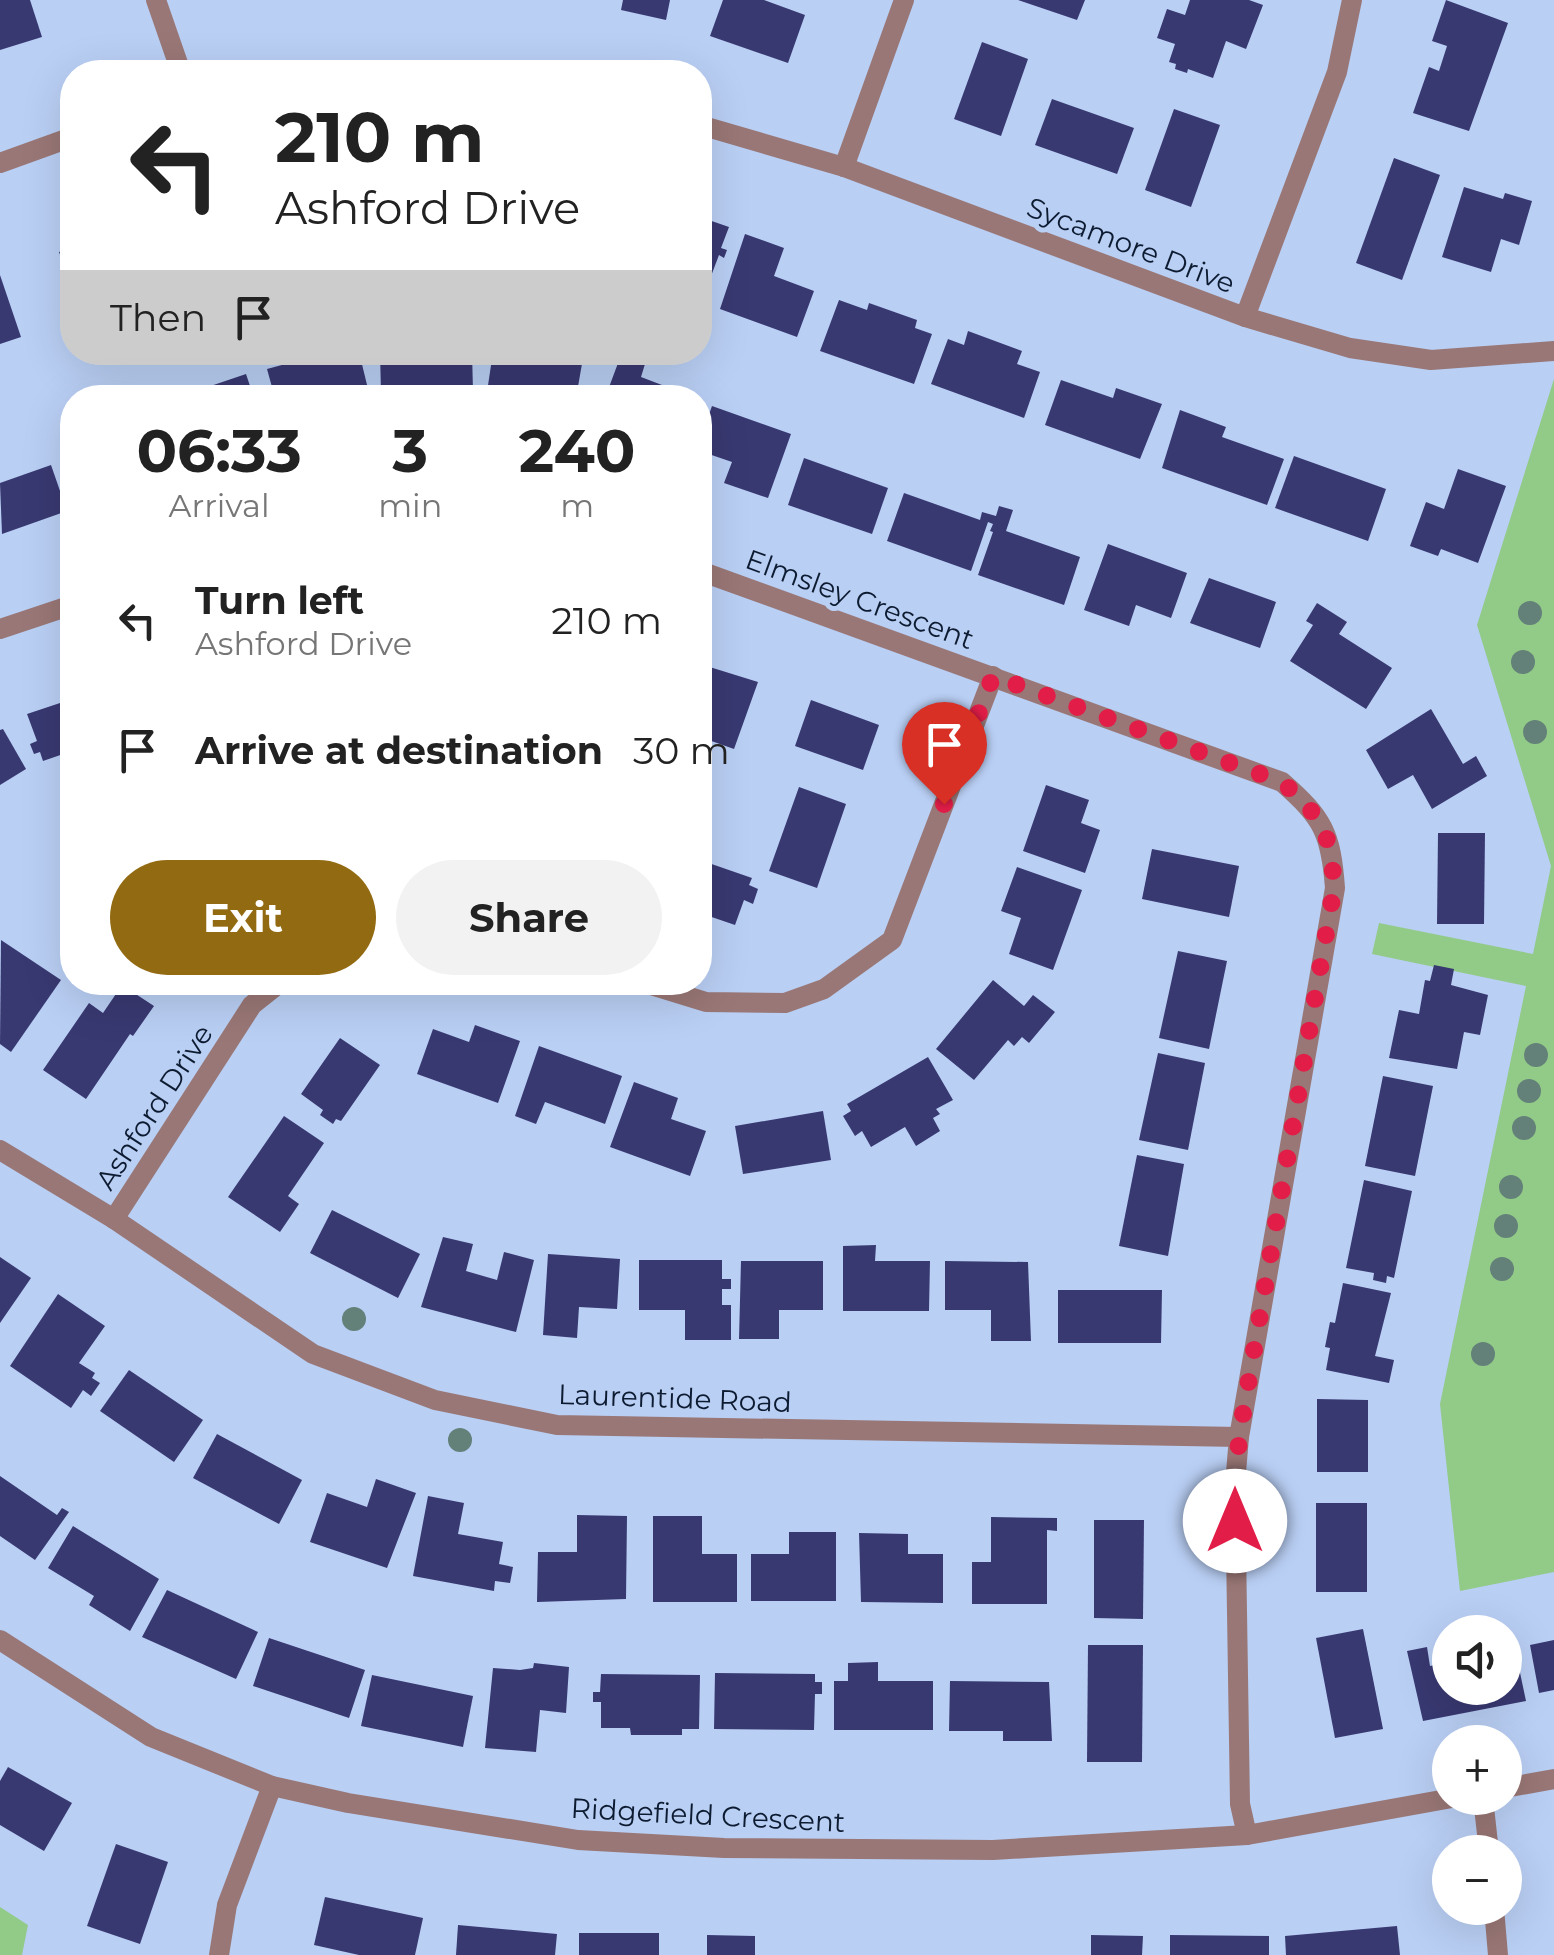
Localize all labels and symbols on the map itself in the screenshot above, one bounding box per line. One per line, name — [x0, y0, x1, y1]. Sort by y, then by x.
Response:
street label: Sycamore Drive — [1022, 190, 1240, 300]
street label: Elmsley Crescent — [741, 542, 979, 656]
pin — [902, 702, 987, 805]
street label: Ashford Drive — [88, 1018, 220, 1196]
street label: Laurentide Road — [558, 1377, 792, 1419]
position arrow — [1183, 1469, 1287, 1573]
street label: Ridgefield Crescent — [570, 1791, 846, 1839]

